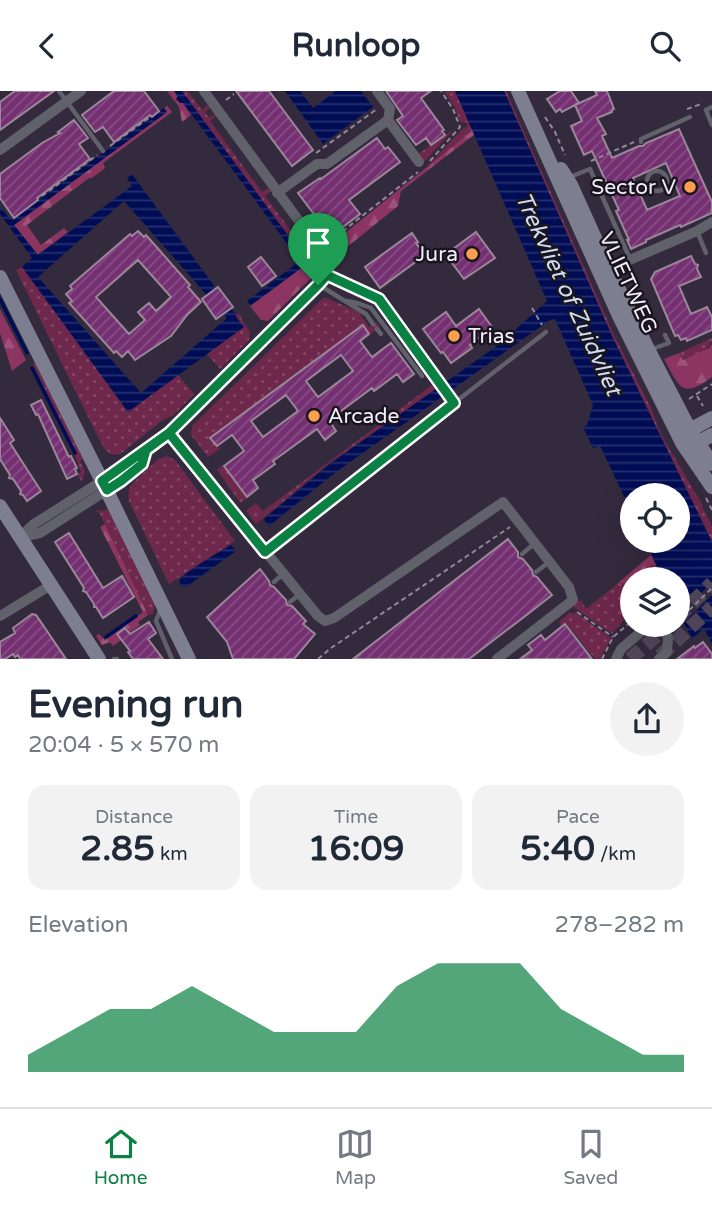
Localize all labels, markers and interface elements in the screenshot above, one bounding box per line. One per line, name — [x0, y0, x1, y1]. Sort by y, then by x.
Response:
icon: back — [28, 27, 66, 65]
text: Runloop — [292, 27, 420, 65]
icon: search — [646, 27, 684, 65]
place label: Sector V — [591, 175, 676, 200]
marker: Sector V — [682, 179, 698, 195]
water label: Trekvliet of Zuidvliet — [509, 188, 628, 402]
pin — [288, 213, 348, 285]
icon: arrive — [299, 224, 337, 262]
street label: VLIETWEG — [594, 228, 662, 338]
place label: Jura — [416, 242, 458, 267]
marker: Jura — [464, 246, 480, 262]
place label: Trias — [468, 324, 515, 349]
marker: Trias — [446, 328, 462, 344]
place label: Arcade — [328, 404, 400, 429]
marker: Arcade — [306, 408, 322, 424]
map controls — [620, 483, 690, 637]
button: locate — [620, 483, 690, 553]
button: layers — [620, 567, 690, 637]
text: Evening run — [28, 682, 243, 728]
button: share — [610, 682, 684, 756]
text: 20:04 · 5 × 570 m — [28, 731, 219, 759]
text: Distance — [95, 806, 173, 828]
text: Time — [334, 806, 378, 828]
text: Pace — [556, 806, 600, 828]
text: 2.85 — [80, 828, 155, 870]
text: 16:09 — [307, 828, 405, 870]
text: 5:40 — [520, 828, 595, 870]
text: km — [155, 843, 188, 865]
text: /km — [595, 843, 636, 865]
text: Elevation — [28, 911, 129, 939]
text: 278–282 m — [555, 911, 684, 939]
tab: Home — [94, 1125, 148, 1189]
tab: Map — [335, 1125, 376, 1189]
tab: Saved — [563, 1125, 618, 1189]

